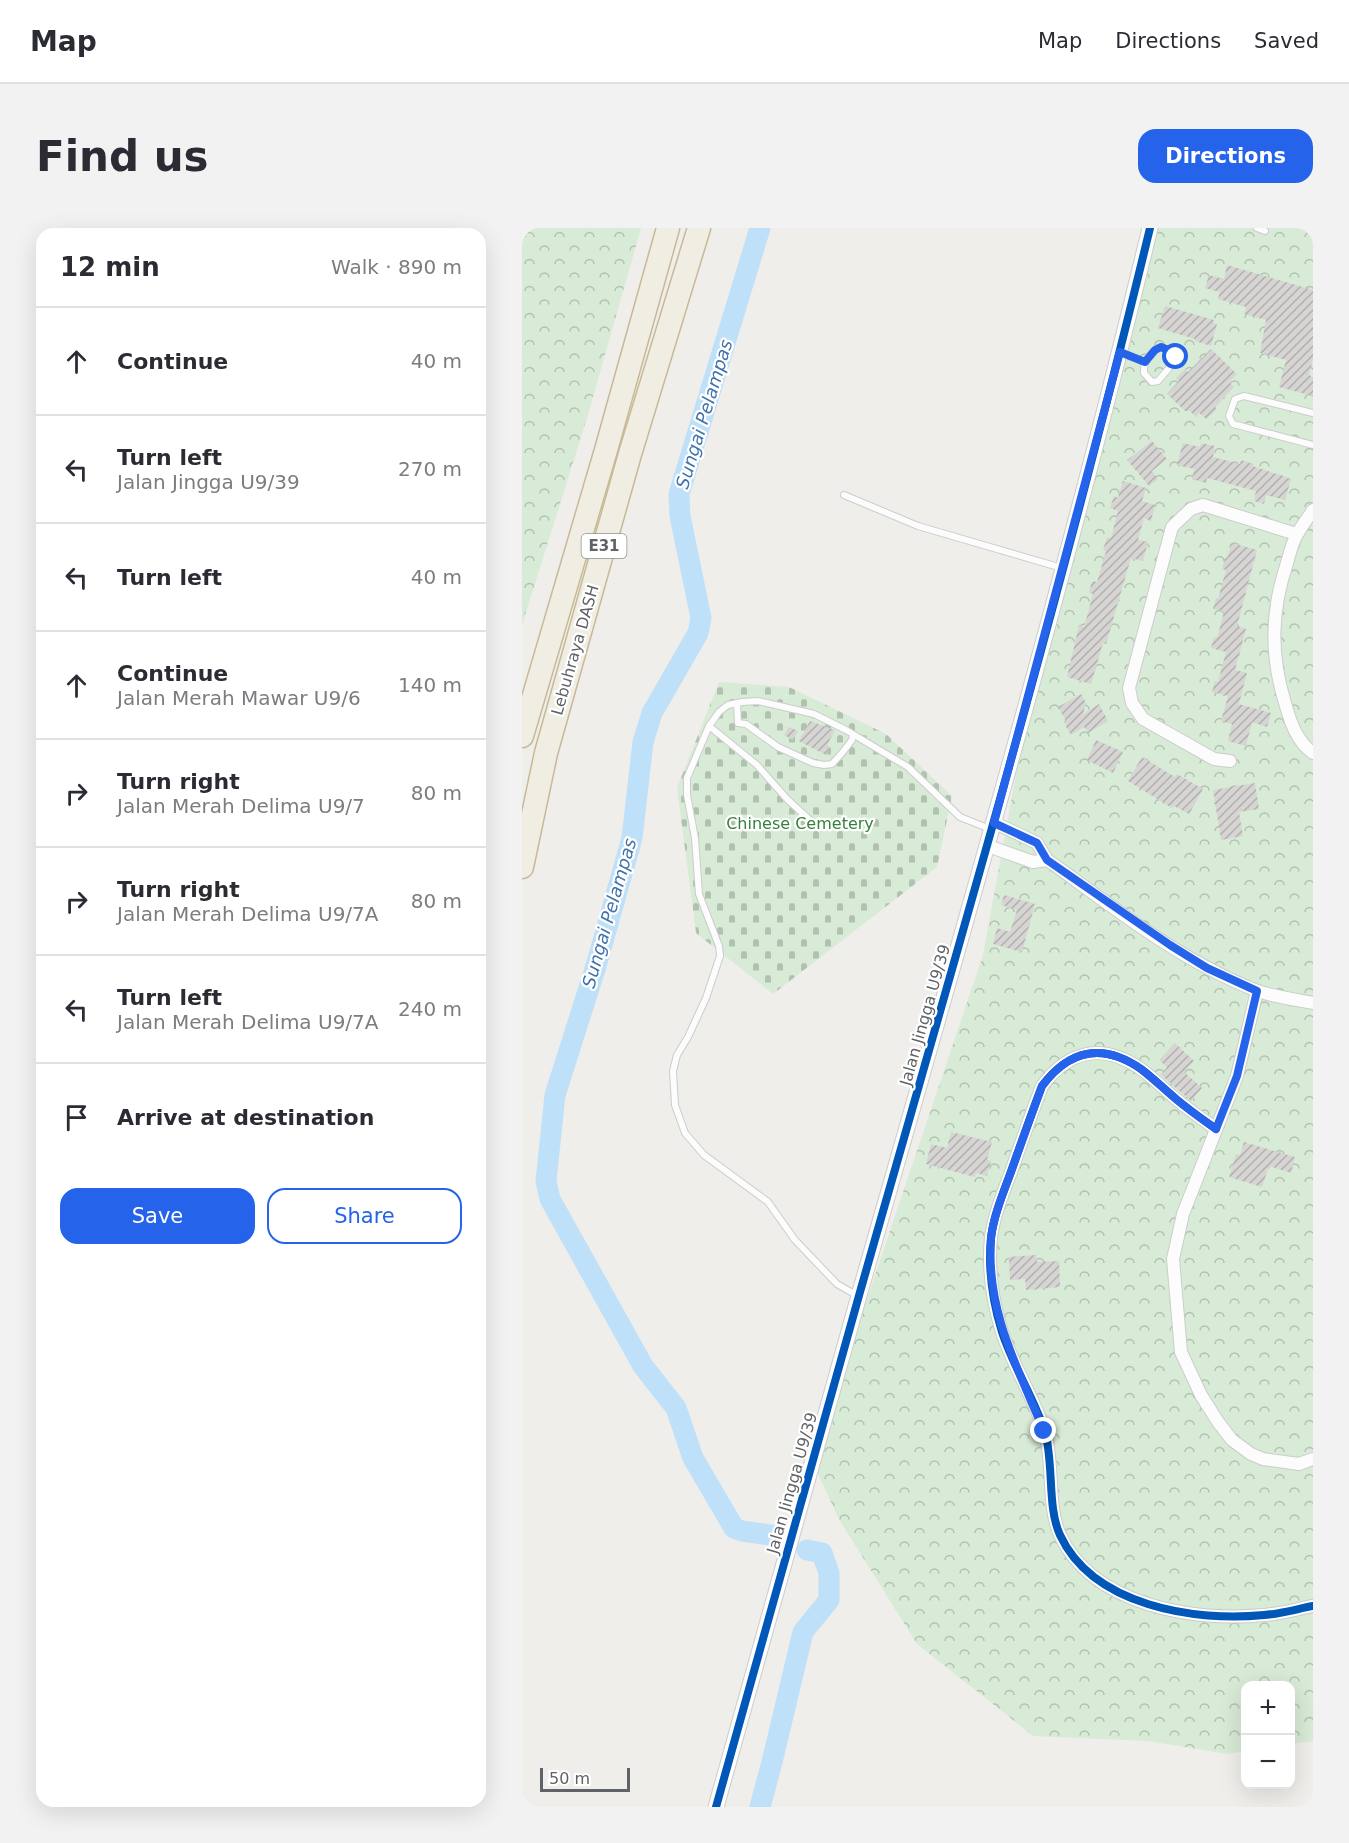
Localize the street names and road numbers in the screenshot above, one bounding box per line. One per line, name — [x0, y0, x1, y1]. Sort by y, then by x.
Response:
road number: E31 — [582, 534, 626, 558]
street label: Lebuhraya DASH — [547, 583, 603, 717]
street label: Jalan Jingga U9/39 — [895, 942, 954, 1089]
street label: Jalan Jingga U9/39 — [762, 1410, 821, 1557]

